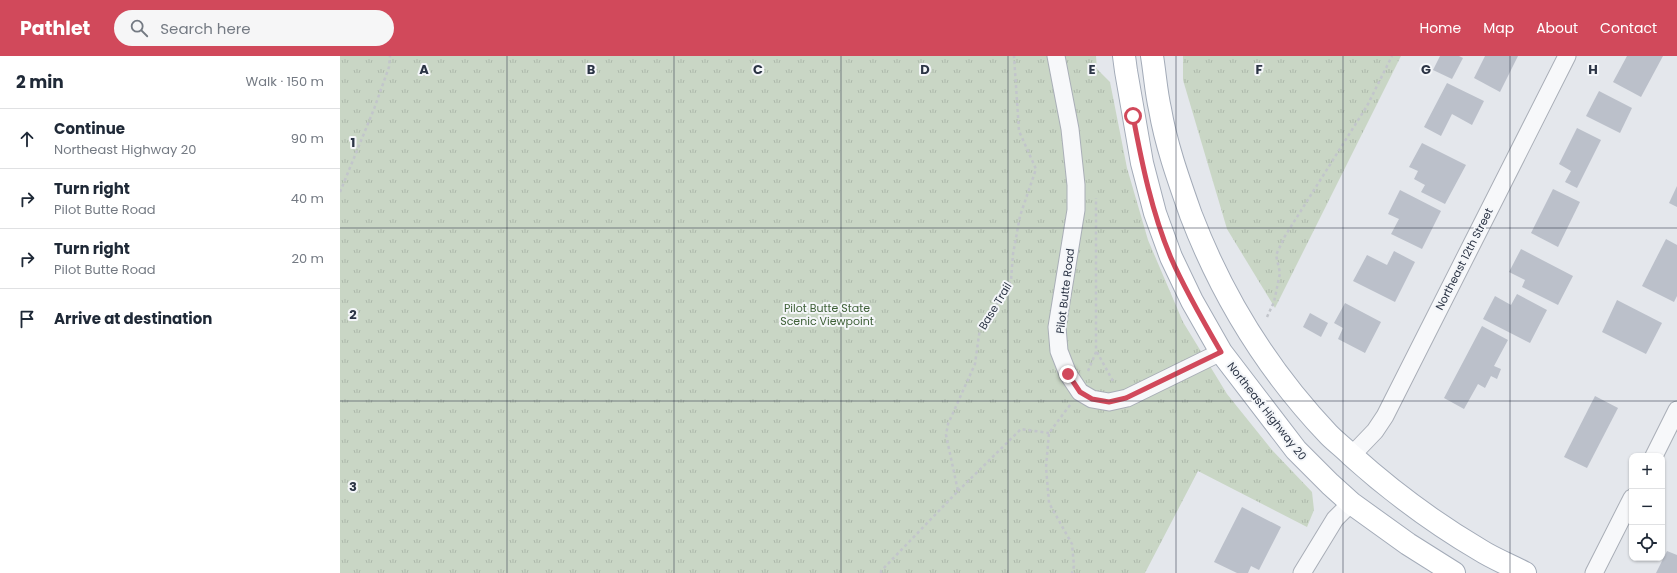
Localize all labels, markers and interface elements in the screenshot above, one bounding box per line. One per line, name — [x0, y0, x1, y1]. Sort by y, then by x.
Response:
search box — [114, 10, 394, 46]
text: Pathlet — [20, 15, 90, 42]
icon: search — [128, 17, 150, 39]
text: Search here — [160, 18, 251, 39]
text: Home — [1419, 18, 1461, 38]
text: Map — [1483, 18, 1514, 38]
text: About — [1536, 18, 1578, 38]
text: Contact — [1600, 18, 1657, 38]
text: A — [419, 60, 429, 79]
text: B — [587, 60, 596, 79]
text: C — [753, 60, 763, 79]
text: D — [920, 60, 930, 79]
text: E — [1088, 60, 1096, 79]
text: F — [1255, 60, 1263, 79]
text: G — [1421, 60, 1431, 79]
text: H — [1588, 60, 1598, 79]
text: 2 min — [16, 70, 64, 94]
text: Walk · 150 m — [246, 72, 324, 91]
route start — [1124, 107, 1142, 125]
text: Continue — [54, 118, 125, 139]
icon: ahead — [16, 128, 38, 150]
text: 90 m — [291, 129, 324, 148]
text: 1 — [351, 133, 355, 152]
text: Northeast Highway 20 — [54, 140, 196, 159]
text: Turn right — [54, 178, 130, 199]
icon: right — [16, 188, 38, 210]
text: 40 m — [291, 189, 324, 208]
text: Pilot Butte Road — [54, 200, 156, 219]
street label: Northeast 12th Street — [1431, 205, 1497, 313]
text: Turn right — [54, 238, 130, 259]
street label: Pilot Butte Road — [1052, 247, 1078, 335]
icon: right — [16, 248, 38, 270]
text: 20 m — [291, 249, 324, 268]
text: Pilot Butte Road — [54, 260, 156, 279]
street label: Base Trail — [975, 279, 1015, 333]
park label: Pilot Butte State Scenic Viewpoint — [780, 300, 874, 329]
text: 2 — [349, 305, 357, 324]
icon: arrive — [16, 308, 38, 330]
text: Arrive at destination — [54, 308, 212, 329]
street label: Northeast Highway 20 — [1224, 359, 1310, 463]
route end — [1059, 365, 1077, 383]
map controls — [1629, 453, 1665, 561]
button: + — [1629, 453, 1665, 489]
text: 3 — [349, 477, 357, 496]
button: − — [1629, 489, 1665, 525]
button: locate — [1629, 525, 1665, 561]

